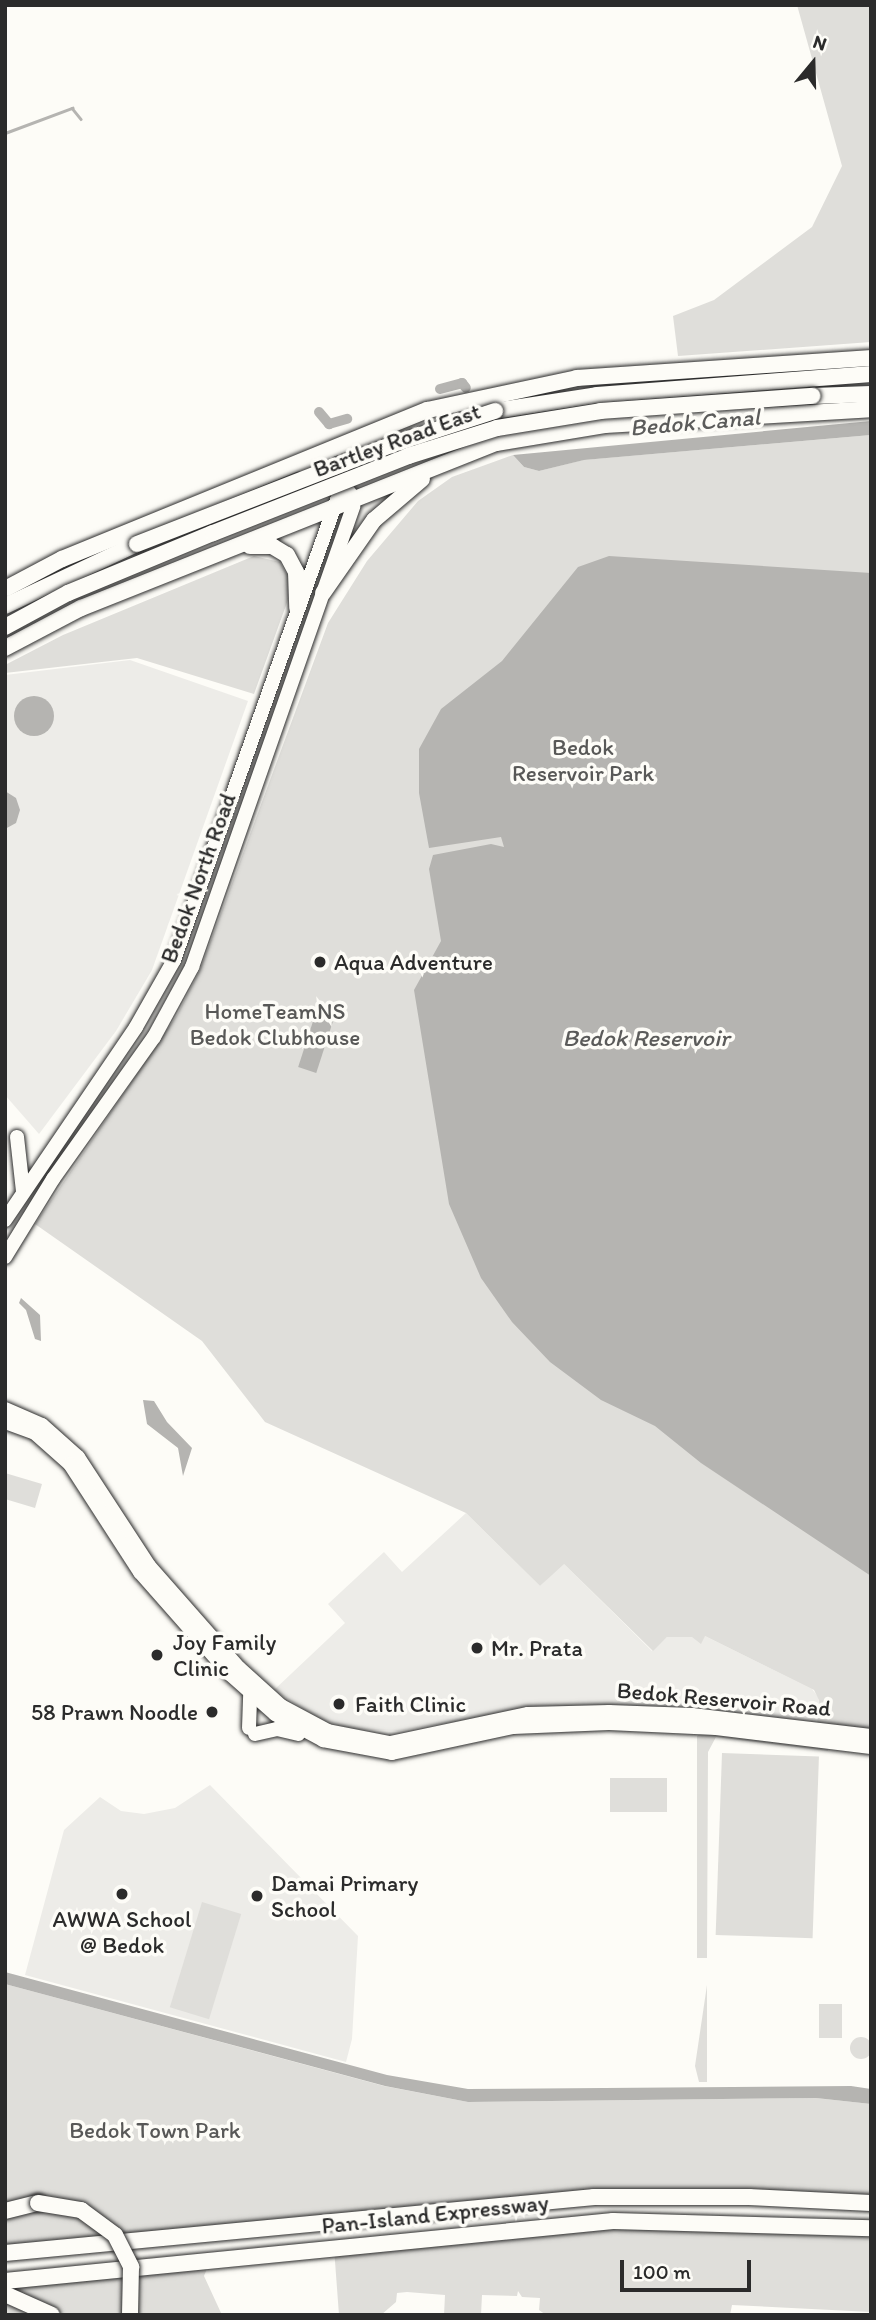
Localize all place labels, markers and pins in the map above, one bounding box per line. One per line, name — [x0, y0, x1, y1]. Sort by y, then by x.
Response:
place label: Aqua Adventure — [334, 948, 493, 976]
marker: Aqua Adventure — [312, 954, 328, 970]
place label: Joy Family Clinic — [173, 1628, 277, 1682]
place label: Mr. Prata — [491, 1634, 583, 1662]
marker: Mr. Prata — [469, 1640, 485, 1656]
marker: Joy Family Clinic — [147, 1645, 167, 1665]
place label: Faith Clinic — [355, 1690, 466, 1718]
marker: Faith Clinic — [329, 1694, 349, 1714]
place label: 58 Prawn Noodle — [31, 1698, 198, 1726]
marker: 58 Prawn Noodle — [204, 1704, 220, 1720]
place label: Damai Primary School — [271, 1869, 418, 1923]
marker: AWWA School @ Bedok — [114, 1886, 130, 1902]
marker: Damai Primary School — [249, 1888, 265, 1904]
place label: AWWA School @ Bedok — [52, 1905, 192, 1959]

